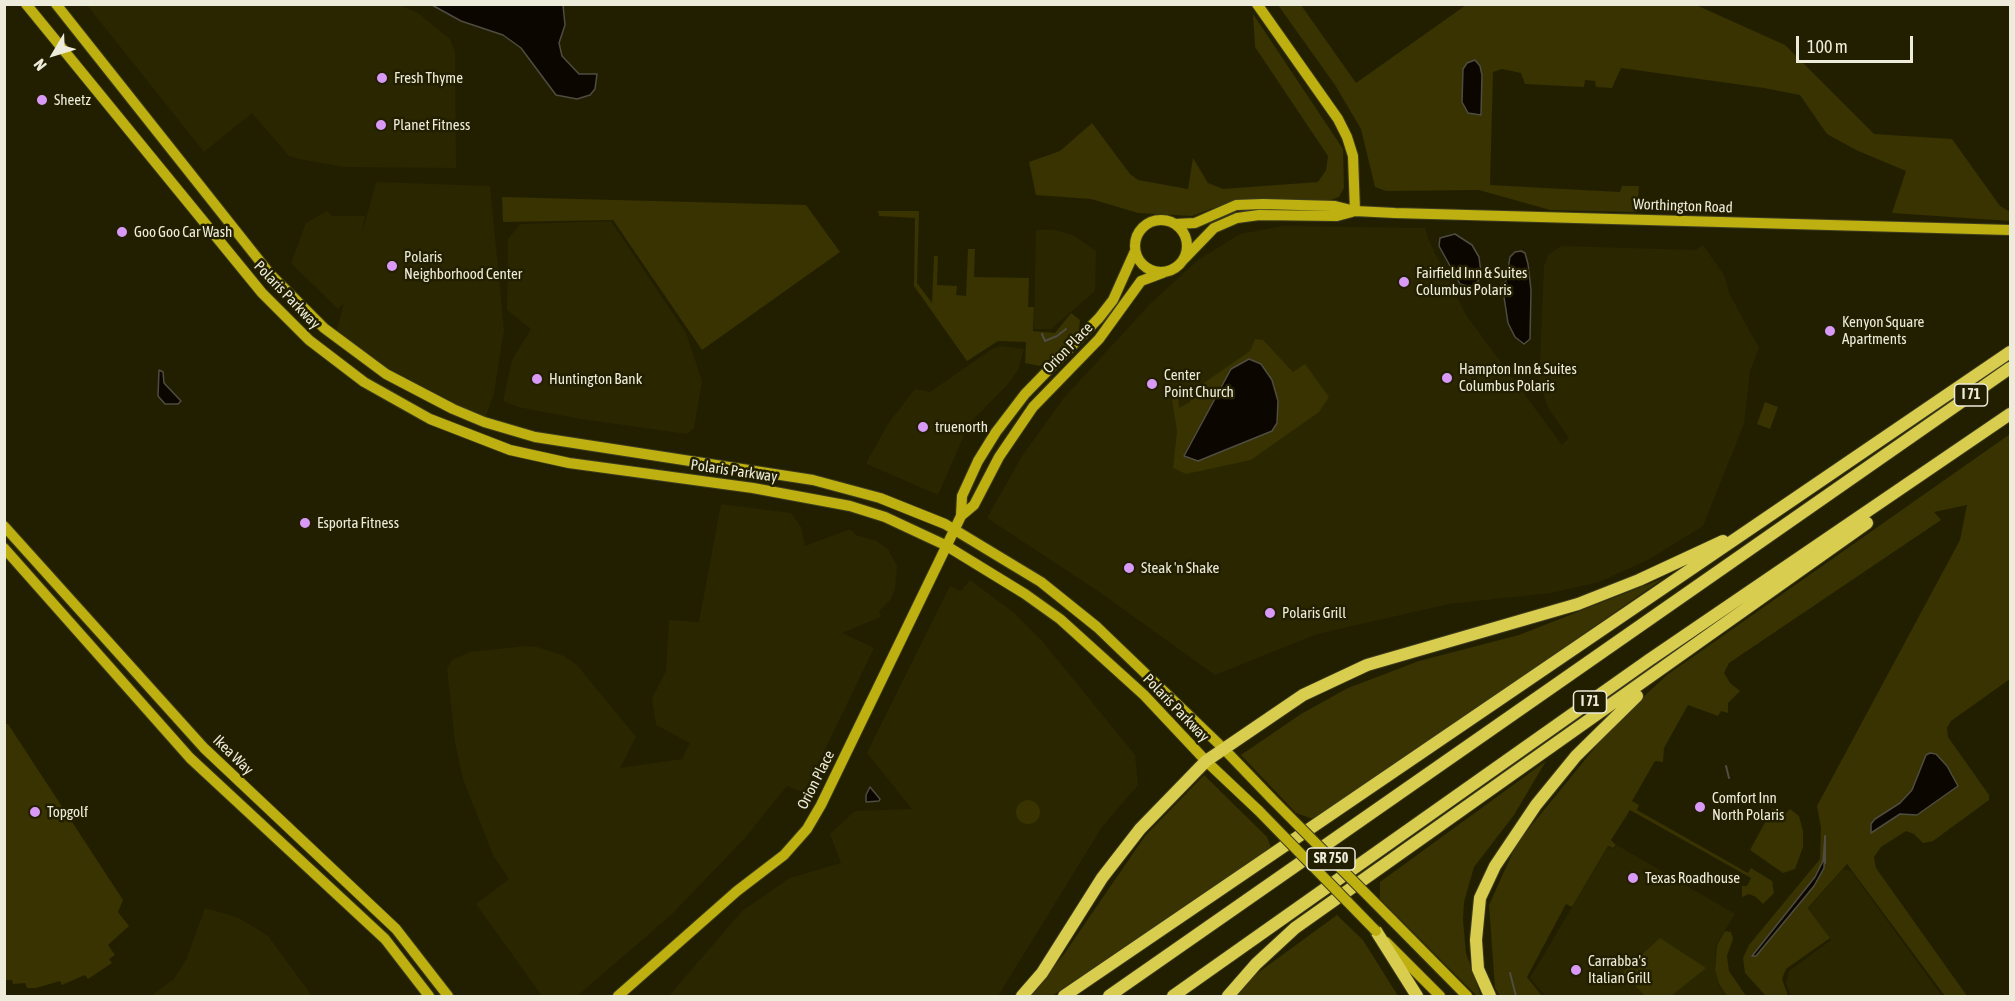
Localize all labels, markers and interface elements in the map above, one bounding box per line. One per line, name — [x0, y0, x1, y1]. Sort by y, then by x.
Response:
north arrow — [24, 24, 84, 84]
scale bar — [1799, 24, 1916, 62]
text: 100 m — [1807, 36, 1848, 57]
text: N — [30, 56, 50, 74]
place label: Fresh Thyme — [394, 69, 463, 87]
marker: Fresh Thyme — [375, 71, 389, 85]
place label: Sheetz — [54, 91, 91, 109]
marker: Sheetz — [35, 93, 49, 107]
place label: Planet Fitness — [393, 116, 470, 134]
marker: Planet Fitness — [374, 118, 388, 132]
street label: Worthington Road — [1633, 195, 1733, 217]
place label: Goo Goo Car Wash — [134, 223, 232, 241]
marker: Goo Goo Car Wash — [115, 225, 129, 239]
place label: Polaris Neighborhood Center — [404, 248, 522, 283]
street label: Polaris Parkway — [250, 257, 324, 333]
marker: Polaris Neighborhood Center — [385, 259, 399, 273]
place label: Fairfield Inn & Suites Columbus Polaris — [1416, 264, 1527, 299]
marker: Fairfield Inn & Suites Columbus Polaris — [1397, 275, 1411, 289]
place label: Kenyon Square Apartments — [1842, 313, 1924, 348]
street label: Orion Place — [1039, 319, 1097, 377]
marker: Kenyon Square Apartments — [1823, 324, 1837, 338]
place label: Hampton Inn & Suites Columbus Polaris — [1459, 360, 1577, 395]
place label: Center Point Church — [1164, 366, 1234, 401]
place label: Huntington Bank — [549, 370, 642, 388]
marker: Hampton Inn & Suites Columbus Polaris — [1440, 371, 1454, 385]
marker: Huntington Bank — [530, 372, 544, 386]
marker: Center Point Church — [1145, 377, 1159, 391]
road number: I 71 — [1954, 384, 1988, 406]
place label: truenorth — [935, 418, 988, 436]
marker: truenorth — [916, 420, 930, 434]
street label: Polaris Parkway — [689, 456, 779, 486]
place label: Esporta Fitness — [317, 514, 399, 532]
marker: Esporta Fitness — [298, 516, 312, 530]
place label: Steak 'n Shake — [1141, 559, 1219, 577]
marker: Steak 'n Shake — [1122, 561, 1136, 575]
place label: Polaris Grill — [1282, 604, 1346, 622]
marker: Polaris Grill — [1263, 606, 1277, 620]
street label: Polaris Parkway — [1139, 670, 1213, 746]
road number: I 71 — [1574, 691, 1606, 713]
street label: Ikea Way — [209, 731, 257, 779]
street label: Orion Place — [794, 748, 838, 812]
place label: Comfort Inn North Polaris — [1712, 789, 1784, 824]
marker: Comfort Inn North Polaris — [1693, 800, 1707, 814]
place label: Topgolf — [47, 803, 88, 821]
marker: Topgolf — [28, 805, 42, 819]
road number: SR 750 — [1307, 848, 1355, 870]
place label: Texas Roadhouse — [1645, 869, 1740, 887]
marker: Texas Roadhouse — [1626, 871, 1640, 885]
place label: Carrabba's Italian Grill — [1588, 952, 1651, 987]
marker: Carrabba's Italian Grill — [1569, 963, 1583, 977]

